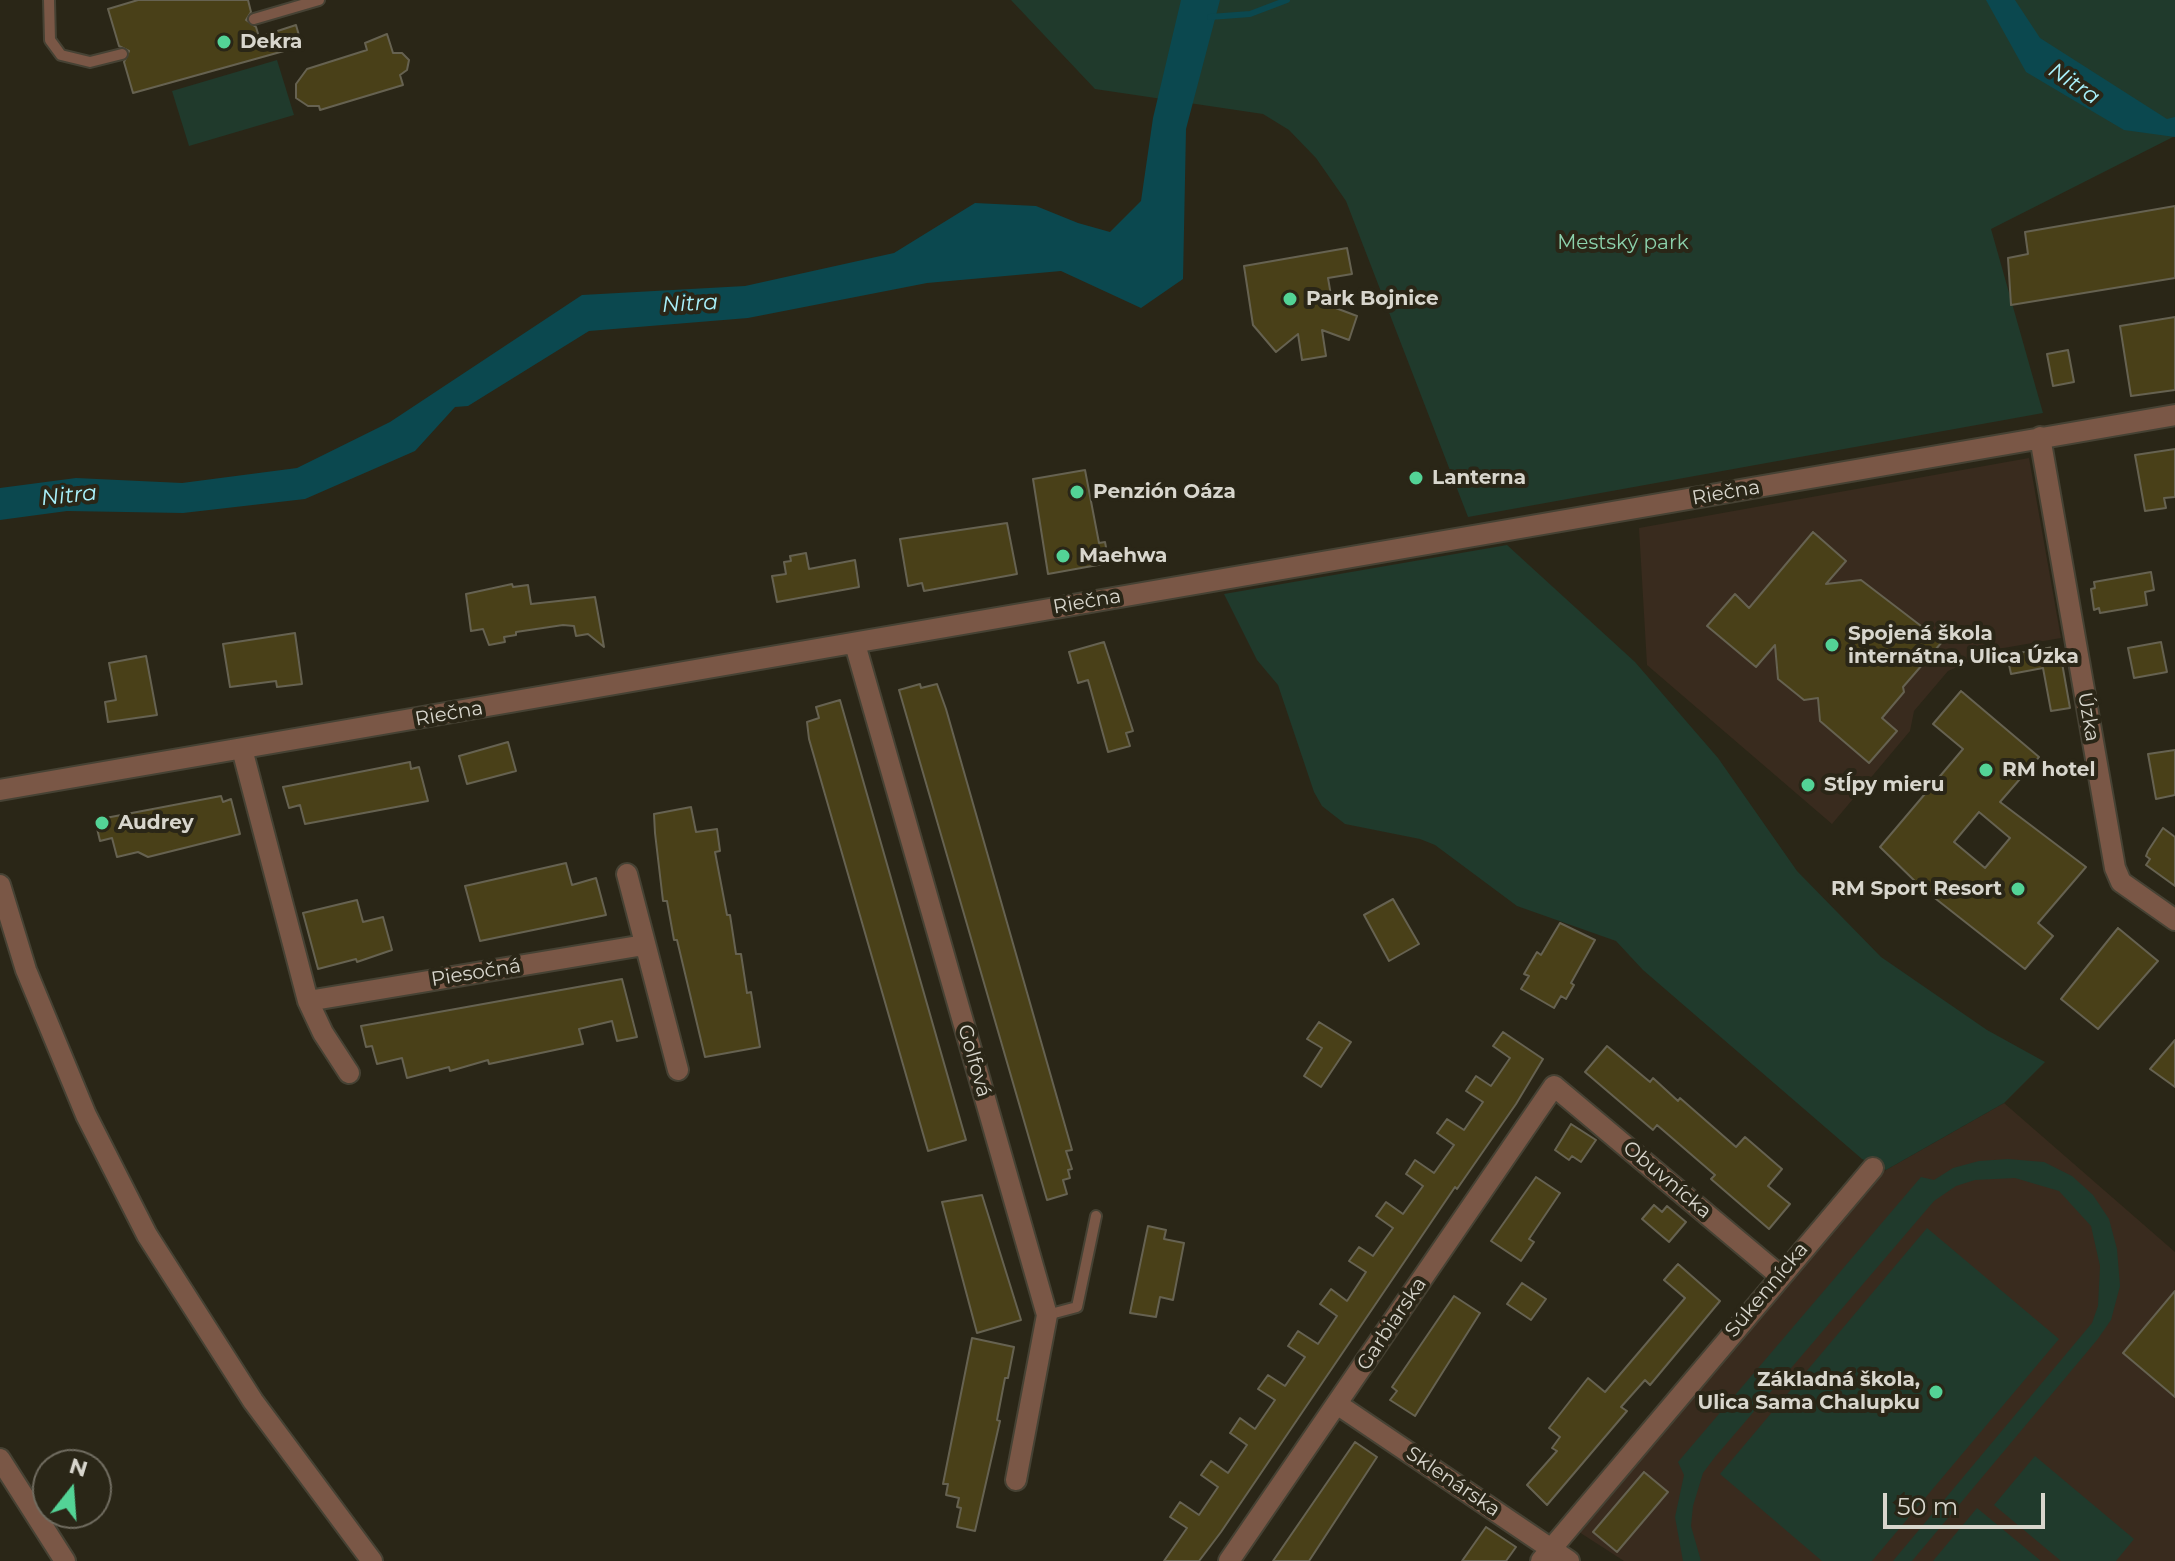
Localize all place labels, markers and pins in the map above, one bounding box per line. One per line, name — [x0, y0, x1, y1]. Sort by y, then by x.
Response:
place label: Dekra — [240, 30, 302, 54]
marker: Dekra — [215, 33, 233, 51]
place label: Park Bojnice — [1306, 287, 1439, 311]
marker: Park Bojnice — [1281, 290, 1299, 308]
place label: Lanterna — [1432, 466, 1526, 490]
marker: Lanterna — [1407, 469, 1425, 487]
place label: Penzión Oáza — [1093, 480, 1236, 504]
marker: Penzión Oáza — [1068, 483, 1086, 501]
place label: Maehwa — [1079, 544, 1167, 568]
marker: Maehwa — [1054, 547, 1072, 565]
place label: Spojená škola internátna, Ulica Úzka — [1848, 622, 2079, 669]
marker: Spojená škola internátna, Ulica Úzka — [1823, 636, 1841, 654]
place label: RM hotel — [2002, 758, 2095, 782]
marker: RM hotel — [1977, 761, 1995, 779]
place label: Stĺpy mieru — [1824, 773, 1945, 797]
marker: Stĺpy mieru — [1799, 776, 1817, 794]
place label: Audrey — [118, 811, 194, 835]
marker: Audrey — [93, 814, 111, 832]
place label: RM Sport Resort — [1831, 877, 2002, 901]
marker: RM Sport Resort — [2009, 880, 2027, 898]
place label: Základná škola, Ulica Sama Chalupku — [1698, 1368, 1920, 1415]
marker: Základná škola, Ulica Sama Chalupku — [1927, 1383, 1945, 1401]

